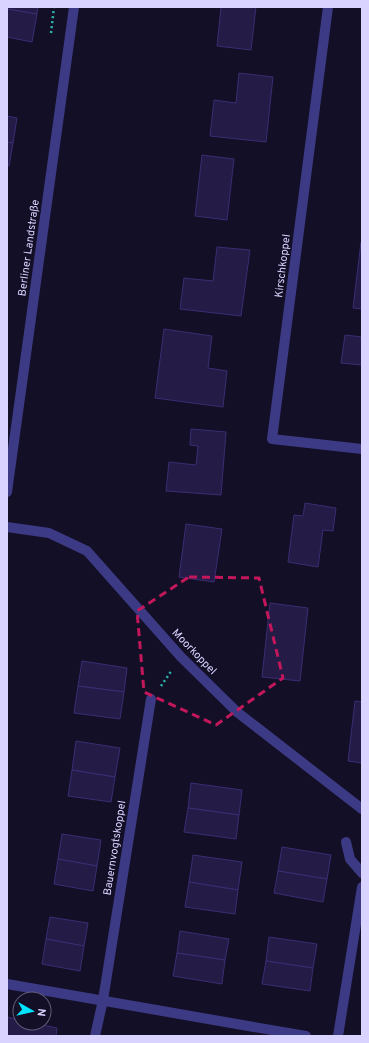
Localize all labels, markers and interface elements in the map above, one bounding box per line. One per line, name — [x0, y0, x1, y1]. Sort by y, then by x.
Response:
street label: Berliner Landstraße — [15, 199, 43, 297]
street label: Kirschkoppel — [272, 233, 294, 299]
street label: Moorkoppel — [169, 626, 219, 678]
street label: Bauernvogtskoppel — [101, 800, 129, 896]
north arrow — [12, 991, 52, 1031]
text: N — [33, 1007, 48, 1017]

